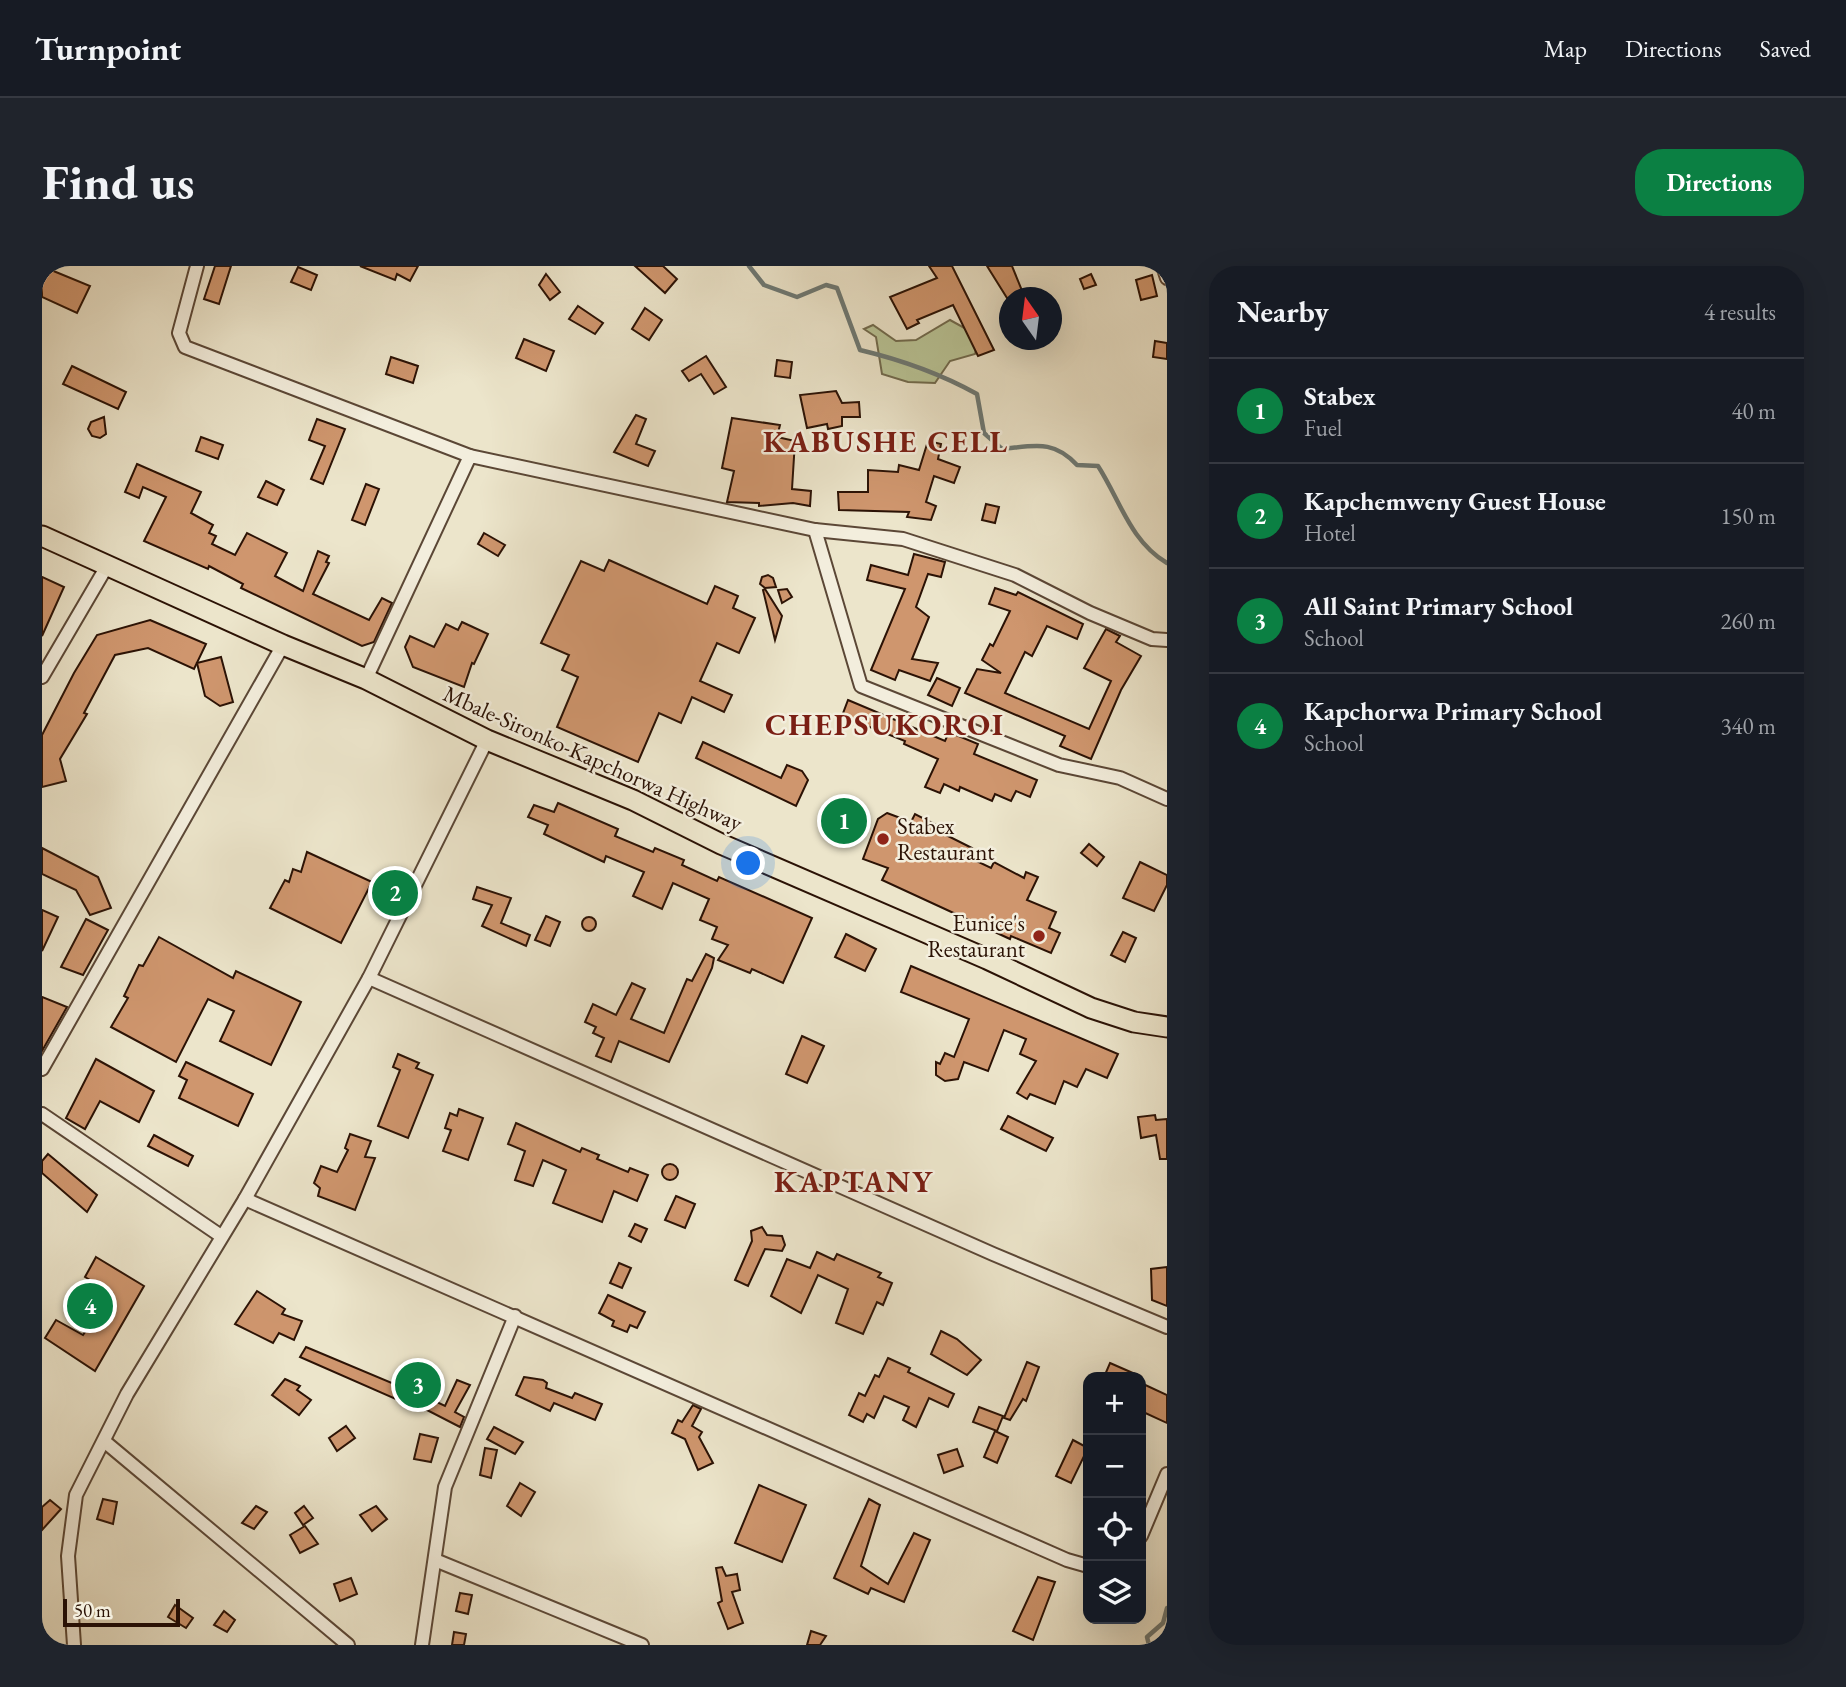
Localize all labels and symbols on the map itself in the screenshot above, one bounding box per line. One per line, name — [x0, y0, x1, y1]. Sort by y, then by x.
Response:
north arrow — [999, 287, 1062, 350]
district label: KABUSHE CELL — [763, 422, 1009, 461]
street label: Mbale-Sironko-Kapchorwa Highway — [439, 678, 748, 838]
district label: CHEPSUKOROI — [765, 705, 1005, 744]
pin: 1 — [821, 795, 867, 847]
place label: Stabex Restaurant — [897, 811, 995, 867]
marker: Stabex Restaurant — [875, 831, 891, 847]
your location — [731, 846, 765, 880]
pin: 2 — [372, 867, 418, 919]
place label: Eunice's Restaurant — [927, 908, 1026, 964]
marker: Eunice's Restaurant — [1031, 928, 1047, 944]
district label: KAPTANY — [774, 1162, 934, 1201]
pin: 4 — [67, 1280, 113, 1332]
pin: 3 — [395, 1359, 441, 1411]
scale bar — [63, 1596, 180, 1628]

